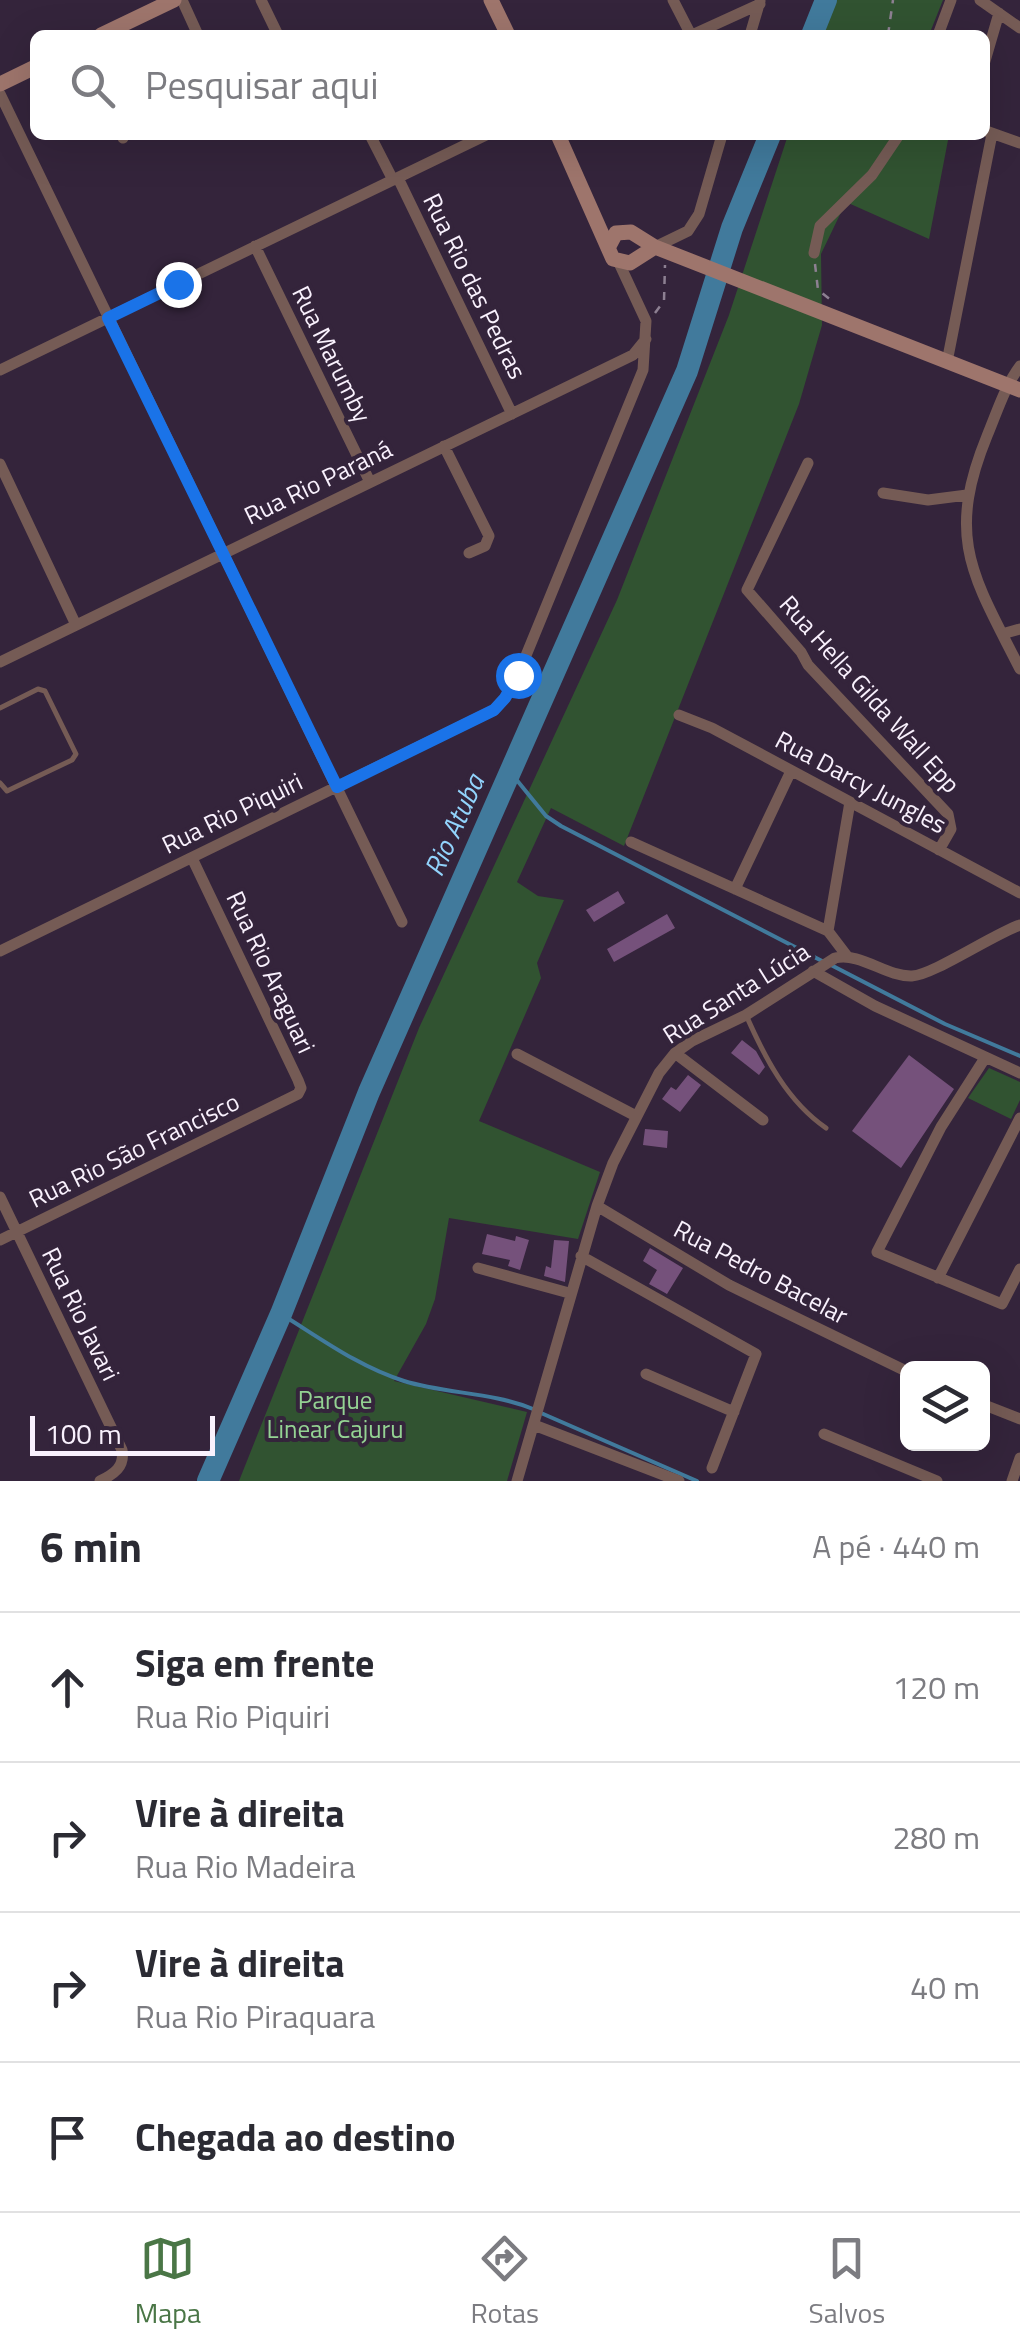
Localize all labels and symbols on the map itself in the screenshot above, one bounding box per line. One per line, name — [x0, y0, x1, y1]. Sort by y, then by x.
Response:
street label: Rua Rio das Pedras — [414, 187, 536, 385]
route end — [156, 262, 202, 308]
street label: Rua Marumby — [282, 279, 382, 429]
street label: Rua Rio Paraná — [238, 430, 399, 534]
street label: Rua Hella Gilda Wall Epp — [771, 587, 969, 801]
route start — [496, 653, 542, 699]
street label: Rua Darcy Jungles — [769, 721, 953, 843]
street label: Rua Rio Piquiri — [155, 762, 309, 864]
water label: Rio Atuba — [412, 765, 496, 883]
street label: Rua Rio Araguari — [217, 885, 325, 1059]
street label: Rua Santa Lúcia — [655, 932, 817, 1053]
street label: Rua Rio São Francisco — [22, 1082, 246, 1218]
street label: Rua Pedro Bacelar — [667, 1210, 855, 1334]
street label: Rua Rio Javari — [32, 1241, 130, 1387]
park label: Parque Linear Cajuru — [267, 1381, 403, 1448]
scale bar — [30, 1411, 215, 1456]

